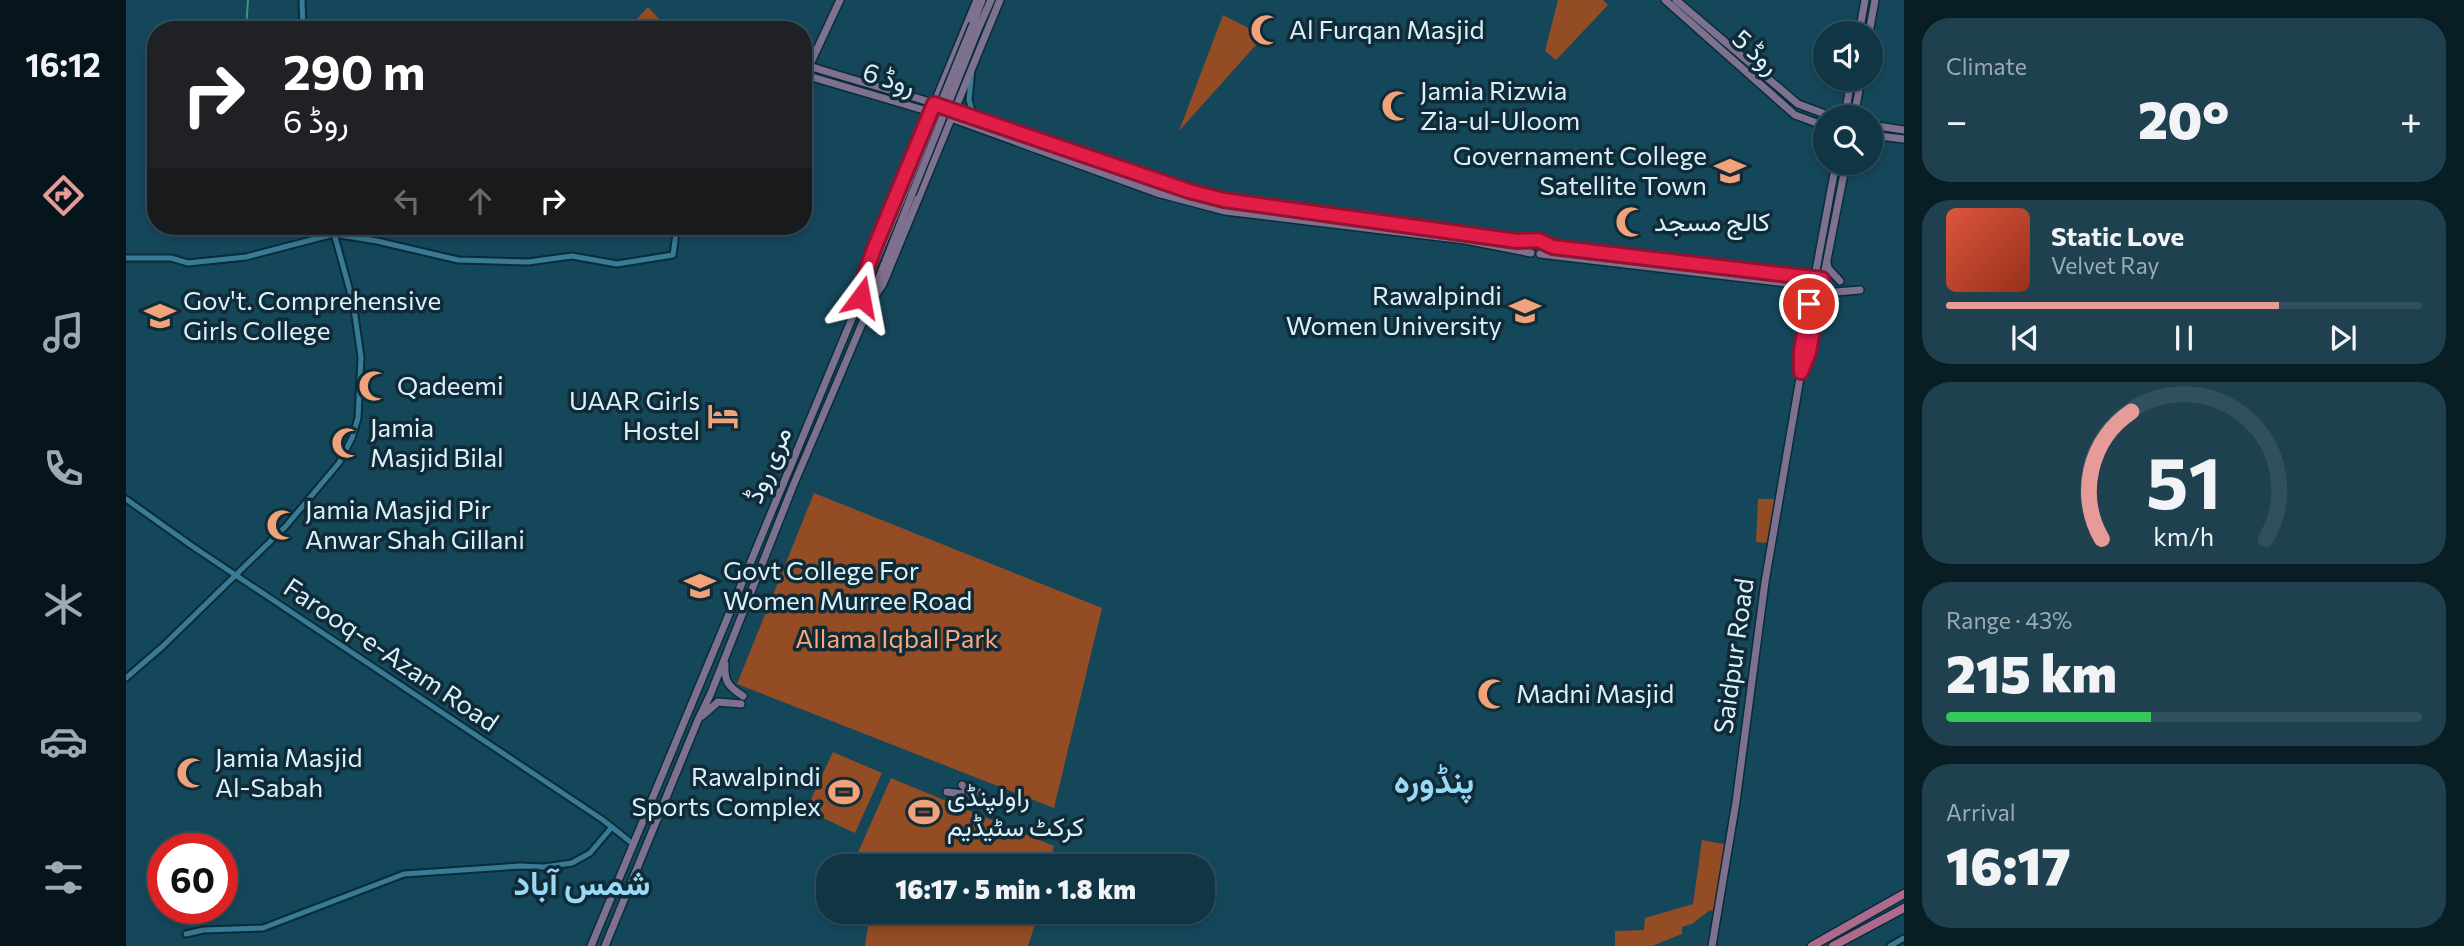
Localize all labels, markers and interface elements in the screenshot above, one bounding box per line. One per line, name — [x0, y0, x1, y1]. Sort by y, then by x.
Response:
mosque icon: Al Furqan Masjid — [1249, 13, 1283, 47]
place label: Al Furqan Masjid — [1289, 13, 1485, 44]
map controls — [1813, 21, 1883, 175]
button: sound — [1813, 21, 1883, 91]
street label: روڈ 5 — [1726, 22, 1787, 81]
text: 290 m — [283, 40, 425, 100]
text: 16:12 — [25, 44, 101, 84]
icon: right — [168, 49, 259, 140]
text: Climate — [1946, 52, 2027, 80]
street label: روڈ 6 — [859, 55, 919, 102]
place label: Jamia Rizwia Zia-ul-Uloom — [1420, 74, 1580, 135]
text: 20° — [2138, 86, 2229, 150]
mosque icon: Jamia Rizwia Zia-ul-Uloom — [1380, 89, 1414, 123]
text: − — [1946, 96, 1968, 143]
text: + — [2400, 96, 2422, 143]
text: روڈ 6 — [283, 100, 349, 140]
button: search — [1813, 105, 1883, 175]
place label: Governament College Satellite Town — [1453, 139, 1707, 200]
school or university icon: Governament College Satellite Town — [1713, 154, 1747, 188]
icon: directions — [39, 171, 88, 220]
icon: left — [388, 182, 426, 220]
icon: ahead — [461, 182, 499, 220]
icon: right — [534, 182, 572, 220]
mosque icon: کالج مسجد — [1614, 205, 1648, 239]
place label: کالج مسجد — [1654, 205, 1770, 240]
text: Static Love — [2051, 220, 2184, 251]
text: Velvet Ray — [2051, 251, 2159, 279]
position arrow — [824, 260, 898, 334]
pin — [1779, 274, 1839, 334]
place label: Rawalpindi Women University — [1286, 279, 1502, 340]
place label: Gov't. Comprehensive Girls College — [183, 284, 441, 345]
icon: arrive — [1790, 285, 1828, 323]
school or university icon: Rawalpindi Women University — [1508, 294, 1542, 328]
school or university icon: Gov't. Comprehensive Girls College — [143, 299, 177, 333]
icon: music — [39, 308, 88, 357]
icon: previous — [2006, 319, 2044, 357]
icon: pause — [2165, 319, 2203, 357]
icon: next — [2324, 319, 2362, 357]
mosque icon: Qadeemi — [357, 369, 391, 403]
place label: Qadeemi — [397, 369, 504, 400]
place label: UAAR Girls Hostel — [569, 384, 700, 445]
hotel icon: UAAR Girls Hostel — [706, 399, 740, 433]
place label: Jamia Masjid Bilal — [370, 411, 504, 472]
street label: مری روڈ — [737, 422, 798, 508]
mosque icon: Jamia Masjid Bilal — [330, 426, 364, 460]
text: 51 — [2146, 435, 2222, 524]
icon: phone — [39, 444, 88, 493]
place label: Jamia Masjid Pir Anwar Shah Gillani — [305, 493, 525, 554]
mosque icon: Jamia Masjid Pir Anwar Shah Gillani — [265, 508, 299, 542]
text: km/h — [2154, 521, 2214, 551]
place label: Govt College For Women Murree Road — [723, 554, 972, 615]
school or university icon: Govt College For Women Murree Road — [683, 569, 717, 603]
street label: Farooq-e-Azam Road — [279, 570, 505, 737]
street label: Saidpur Road — [1706, 576, 1759, 735]
icon: climate — [39, 580, 88, 629]
text: Range · 43% — [1946, 606, 2072, 634]
park label: Allama Iqbal Park — [795, 622, 999, 653]
text: 215 km — [1946, 640, 2117, 704]
mosque icon: Madni Masjid — [1476, 677, 1510, 711]
place label: Madni Masjid — [1516, 677, 1674, 708]
icon: car — [39, 717, 88, 766]
place label: Jamia Masjid Al-Sabah — [215, 741, 363, 802]
mosque icon: Jamia Masjid Al-Sabah — [175, 756, 209, 790]
district label: پنڈورہ — [1394, 759, 1474, 804]
place label: Rawalpindi Sports Complex — [631, 760, 821, 821]
sports icon: Rawalpindi Sports Complex — [827, 775, 861, 809]
place label: راولپنڈی کرکٹ سٹیڈیم — [947, 780, 1084, 844]
sports icon: راولپنڈی کرکٹ سٹیڈیم — [907, 795, 941, 829]
text: Arrival — [1946, 798, 2016, 826]
text: 16:17 — [1946, 832, 2071, 896]
speed limit sign: 60 — [147, 833, 238, 924]
icon: filters — [39, 853, 88, 902]
district label: شمس آباد — [514, 861, 650, 904]
text: 16:17 · 5 min · 1.8 km — [895, 873, 1136, 904]

